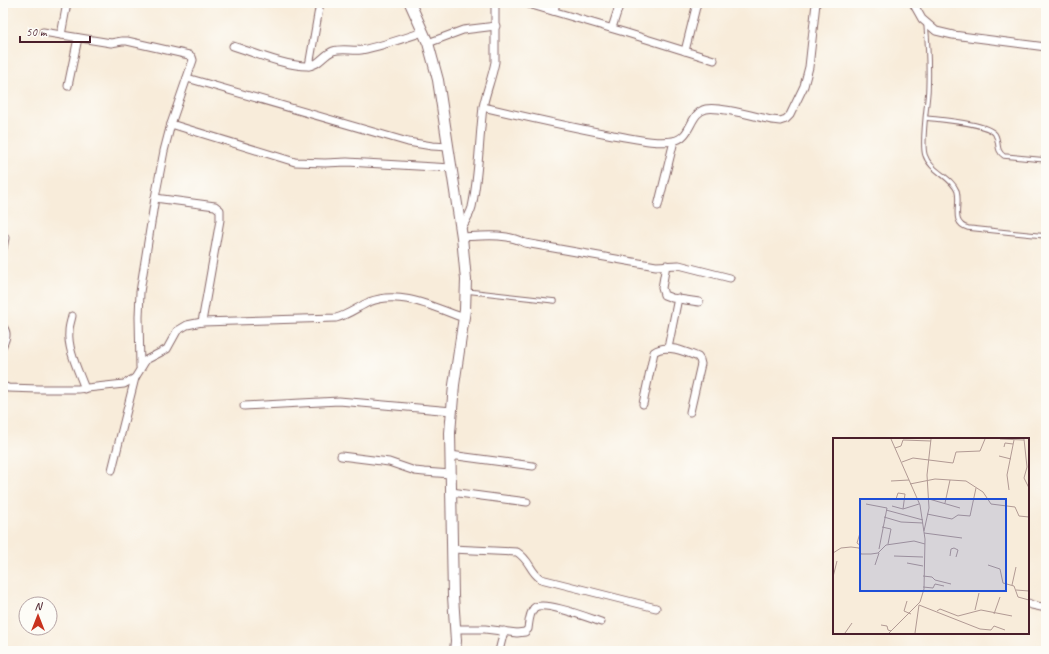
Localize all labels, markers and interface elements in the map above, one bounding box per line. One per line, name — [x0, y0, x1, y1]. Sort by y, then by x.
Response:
scale bar — [20, 18, 90, 44]
text: 50 m — [26, 24, 48, 40]
inset map — [833, 438, 1029, 634]
north arrow — [18, 596, 58, 636]
text: N — [35, 599, 44, 613]

